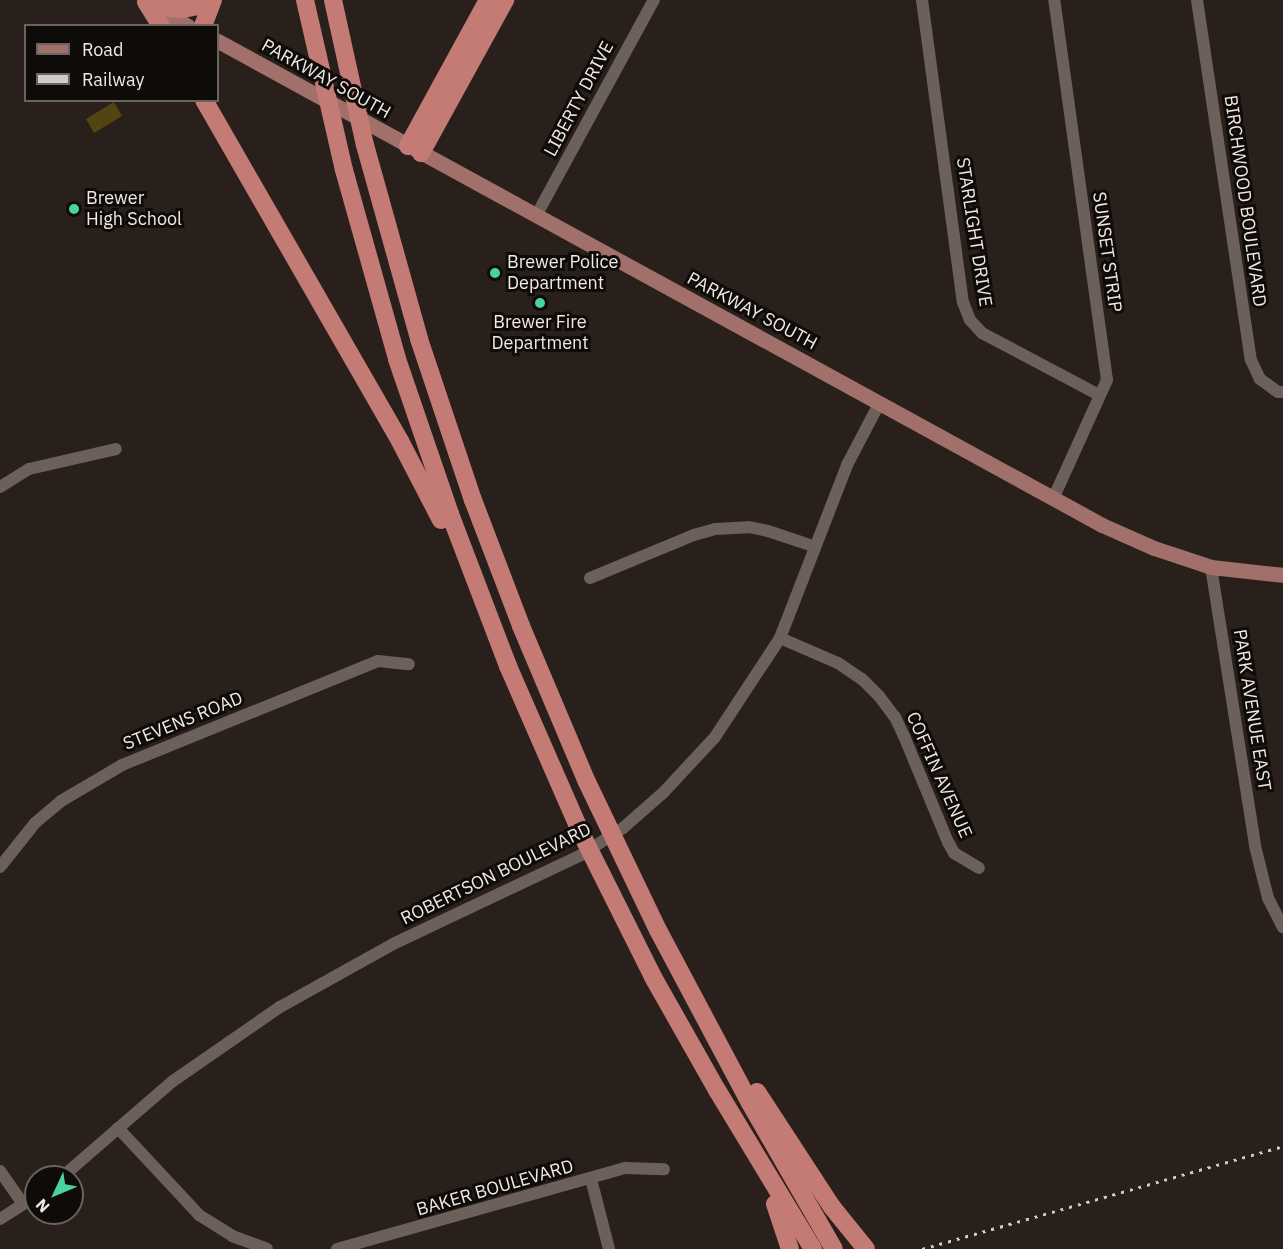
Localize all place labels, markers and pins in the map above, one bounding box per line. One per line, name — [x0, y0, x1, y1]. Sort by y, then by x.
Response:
place label: Brewer High School — [86, 188, 182, 230]
marker: Brewer High School — [67, 202, 81, 216]
place label: Brewer Police Department — [507, 252, 618, 294]
marker: Brewer Police Department — [488, 266, 502, 280]
marker: Brewer Fire Department — [533, 296, 547, 310]
place label: Brewer Fire Department — [491, 312, 589, 354]

